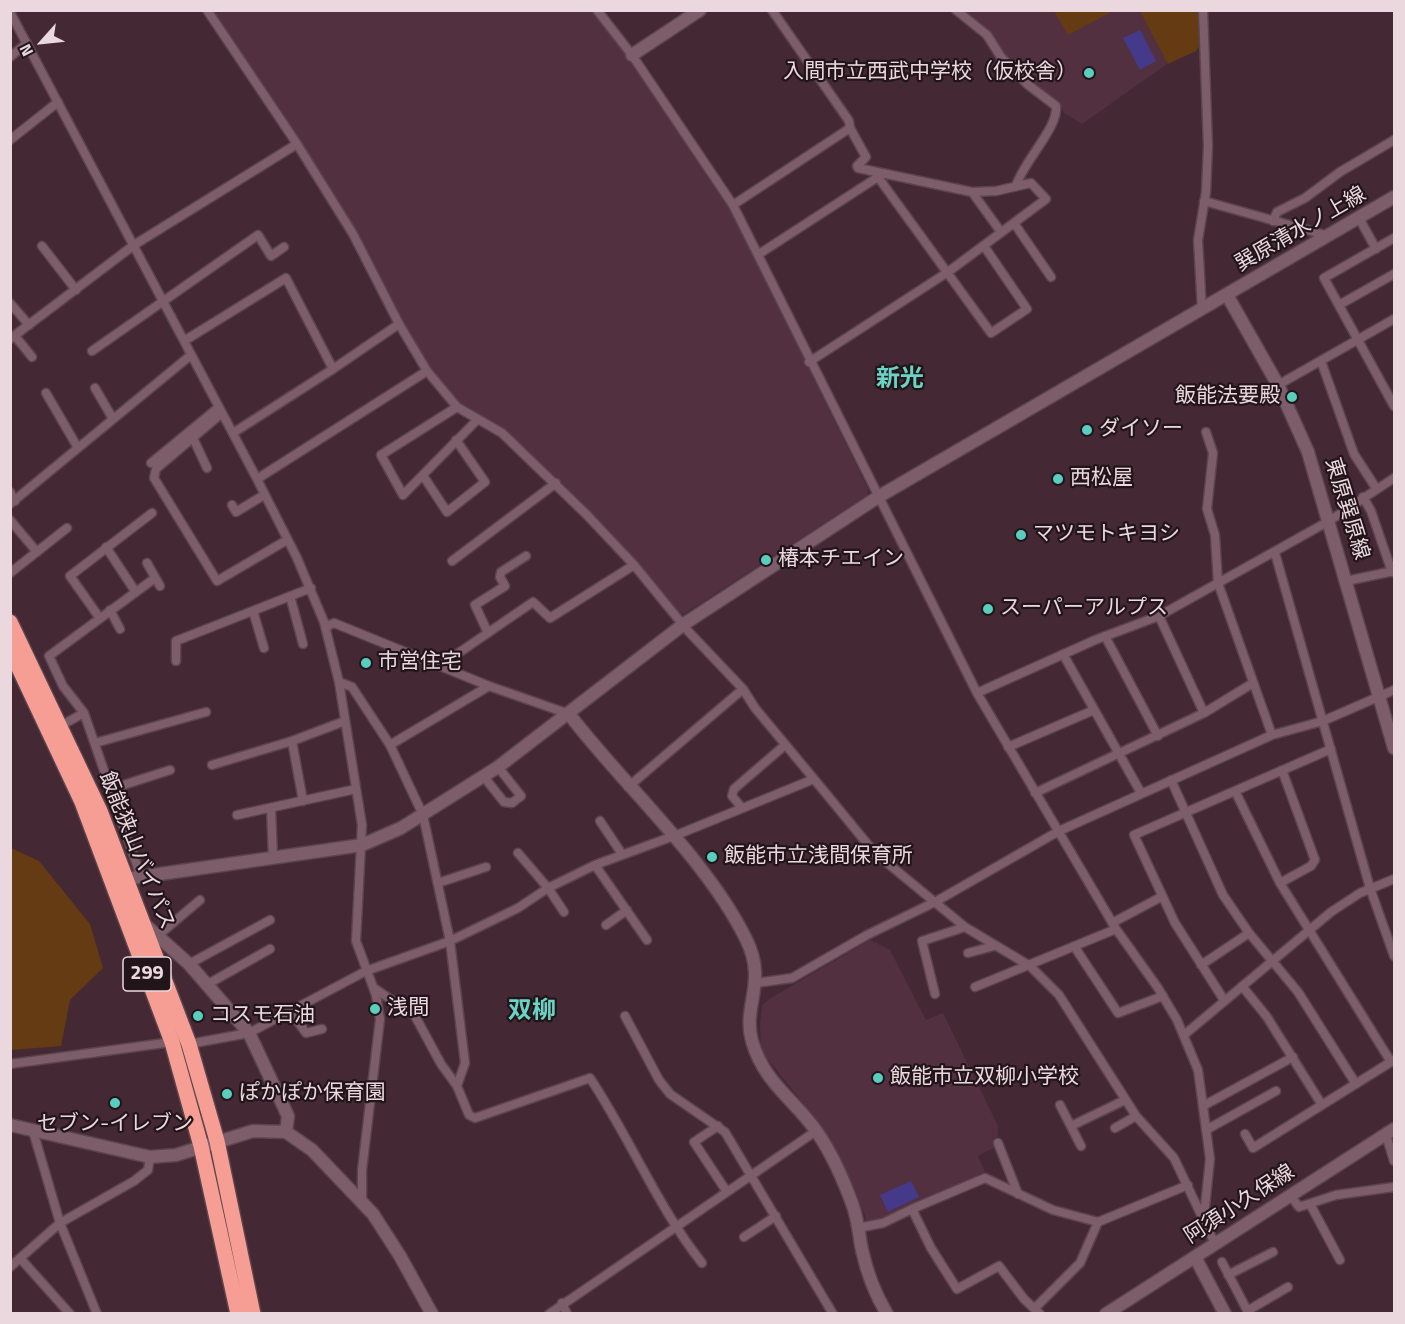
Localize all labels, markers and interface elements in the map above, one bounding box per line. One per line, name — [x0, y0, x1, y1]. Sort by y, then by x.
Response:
north arrow — [12, 12, 72, 72]
text: N — [13, 40, 39, 61]
place label: 入間市立西武中学校（仮校舎） — [783, 60, 1077, 86]
marker: 入間市立西武中学校（仮校舎） — [1082, 66, 1096, 80]
street label: 巽原清水ノ上線 — [1231, 182, 1371, 278]
district label: 新光 — [876, 366, 924, 394]
place label: 飯能法要殿 — [1175, 384, 1280, 410]
marker: 飯能法要殿 — [1285, 390, 1299, 404]
place label: ダイソー — [1099, 417, 1183, 443]
marker: ダイソー — [1080, 423, 1094, 437]
street label: 東原巽原線 — [1319, 455, 1373, 563]
place label: 西松屋 — [1070, 466, 1133, 492]
marker: 西松屋 — [1051, 472, 1065, 486]
place label: マツモトキヨシ — [1033, 522, 1180, 548]
marker: マツモトキヨシ — [1014, 528, 1028, 542]
place label: 椿本チエイン — [778, 547, 904, 573]
marker: 椿本チエイン — [759, 553, 773, 567]
place label: スーパーアルプス — [1000, 596, 1168, 622]
marker: スーパーアルプス — [981, 602, 995, 616]
place label: 市営住宅 — [378, 650, 462, 676]
marker: 市営住宅 — [359, 656, 373, 670]
street label: 飯能狭山バイパス — [93, 768, 179, 934]
place label: 飯能市立浅間保育所 — [724, 844, 913, 870]
marker: 飯能市立浅間保育所 — [705, 850, 719, 864]
road number: 299 — [123, 957, 171, 991]
place label: 浅間 — [387, 996, 429, 1022]
district label: 双柳 — [508, 998, 556, 1026]
marker: 浅間 — [368, 1002, 382, 1016]
place label: コスモ石油 — [210, 1003, 315, 1029]
marker: コスモ石油 — [191, 1009, 205, 1023]
place label: 飯能市立双柳小学校 — [890, 1065, 1079, 1091]
marker: 飯能市立双柳小学校 — [871, 1071, 885, 1085]
place label: ぽかぽか保育園 — [239, 1081, 386, 1107]
marker: ぽかぽか保育園 — [220, 1087, 234, 1101]
marker: セブン-イレブン — [108, 1096, 122, 1110]
place label: セブン-イレブン — [37, 1112, 193, 1138]
street label: 阿須小久保線 — [1180, 1160, 1300, 1250]

